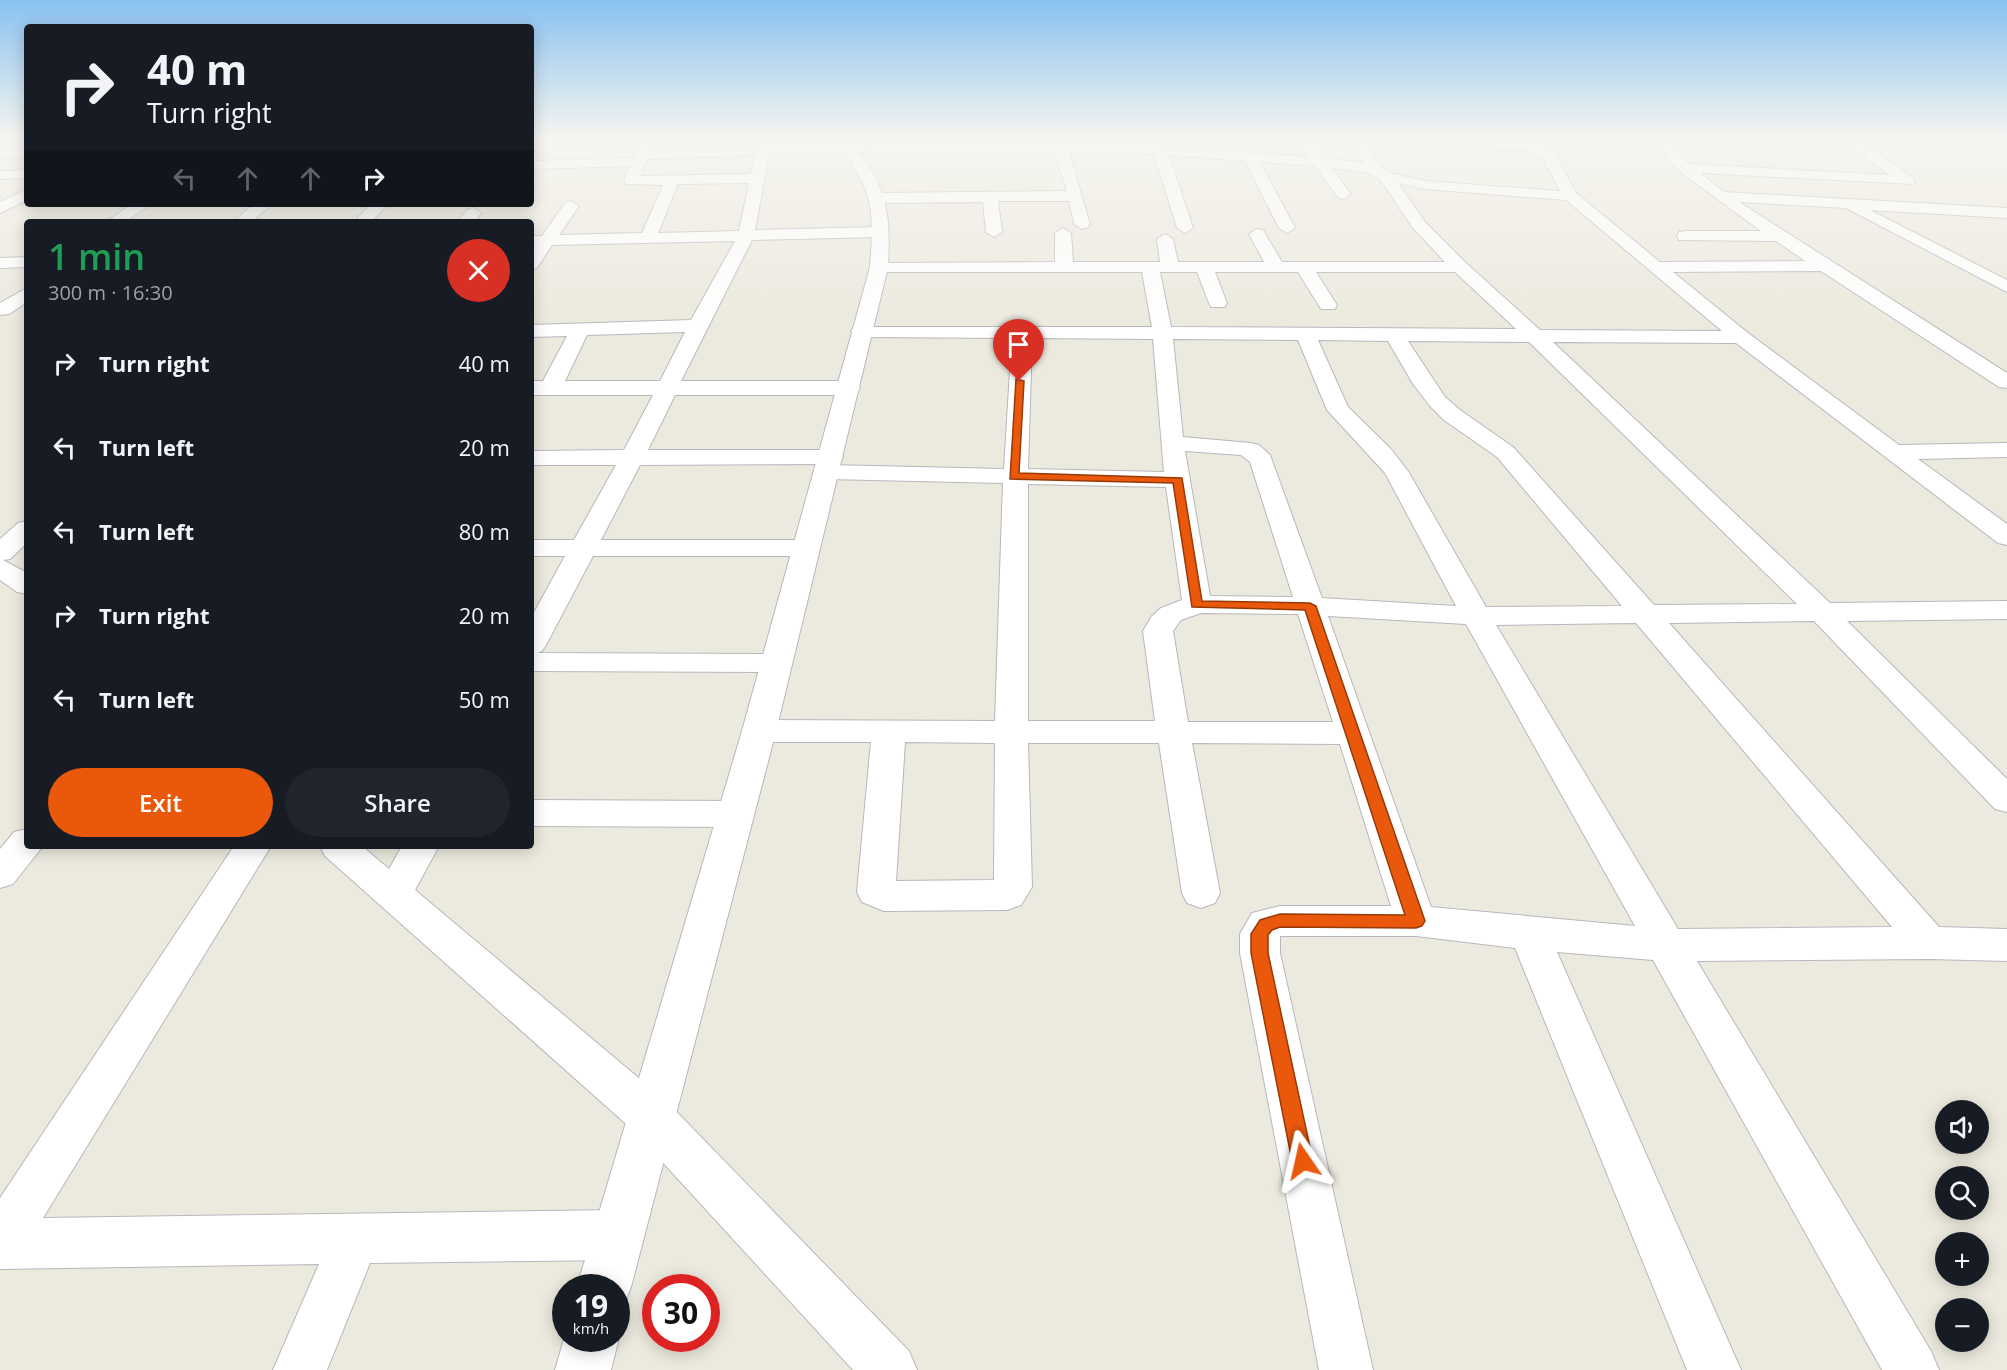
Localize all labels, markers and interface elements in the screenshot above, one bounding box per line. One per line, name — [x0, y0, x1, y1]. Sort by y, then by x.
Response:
text: 40 m — [147, 40, 247, 97]
icon: right — [48, 48, 126, 126]
text: Turn right — [147, 94, 272, 131]
icon: left — [168, 162, 201, 195]
icon: ahead — [231, 162, 264, 195]
icon: ahead — [294, 162, 327, 195]
icon: right — [357, 162, 390, 195]
text: 1 min — [48, 232, 145, 281]
button: close — [447, 239, 510, 302]
text: 300 m · 16:30 — [48, 279, 173, 306]
pin — [993, 319, 1044, 381]
icon: arrive — [1002, 328, 1035, 361]
icon: right — [48, 347, 81, 380]
text: Turn right — [99, 348, 210, 378]
text: 40 m — [459, 348, 510, 378]
icon: left — [48, 431, 81, 464]
text: Turn left — [99, 432, 194, 462]
text: 20 m — [459, 432, 510, 462]
icon: left — [48, 515, 81, 548]
text: Turn left — [99, 516, 194, 546]
text: 80 m — [459, 516, 510, 546]
icon: right — [48, 599, 81, 632]
text: Turn right — [99, 600, 210, 630]
text: 20 m — [459, 600, 510, 630]
icon: left — [48, 683, 81, 716]
text: Turn left — [99, 684, 194, 714]
text: 50 m — [459, 684, 510, 714]
button: Exit — [48, 768, 273, 837]
button: Share — [285, 768, 510, 837]
map controls — [1935, 1100, 1989, 1352]
button: sound — [1935, 1100, 1989, 1154]
position arrow — [1271, 1129, 1335, 1193]
button: search — [1935, 1166, 1989, 1220]
button: + — [1935, 1232, 1989, 1286]
speed limit sign: 30 — [642, 1274, 720, 1352]
text: 19 — [574, 1285, 608, 1326]
button: − — [1935, 1298, 1989, 1352]
text: km/h — [573, 1318, 609, 1338]

